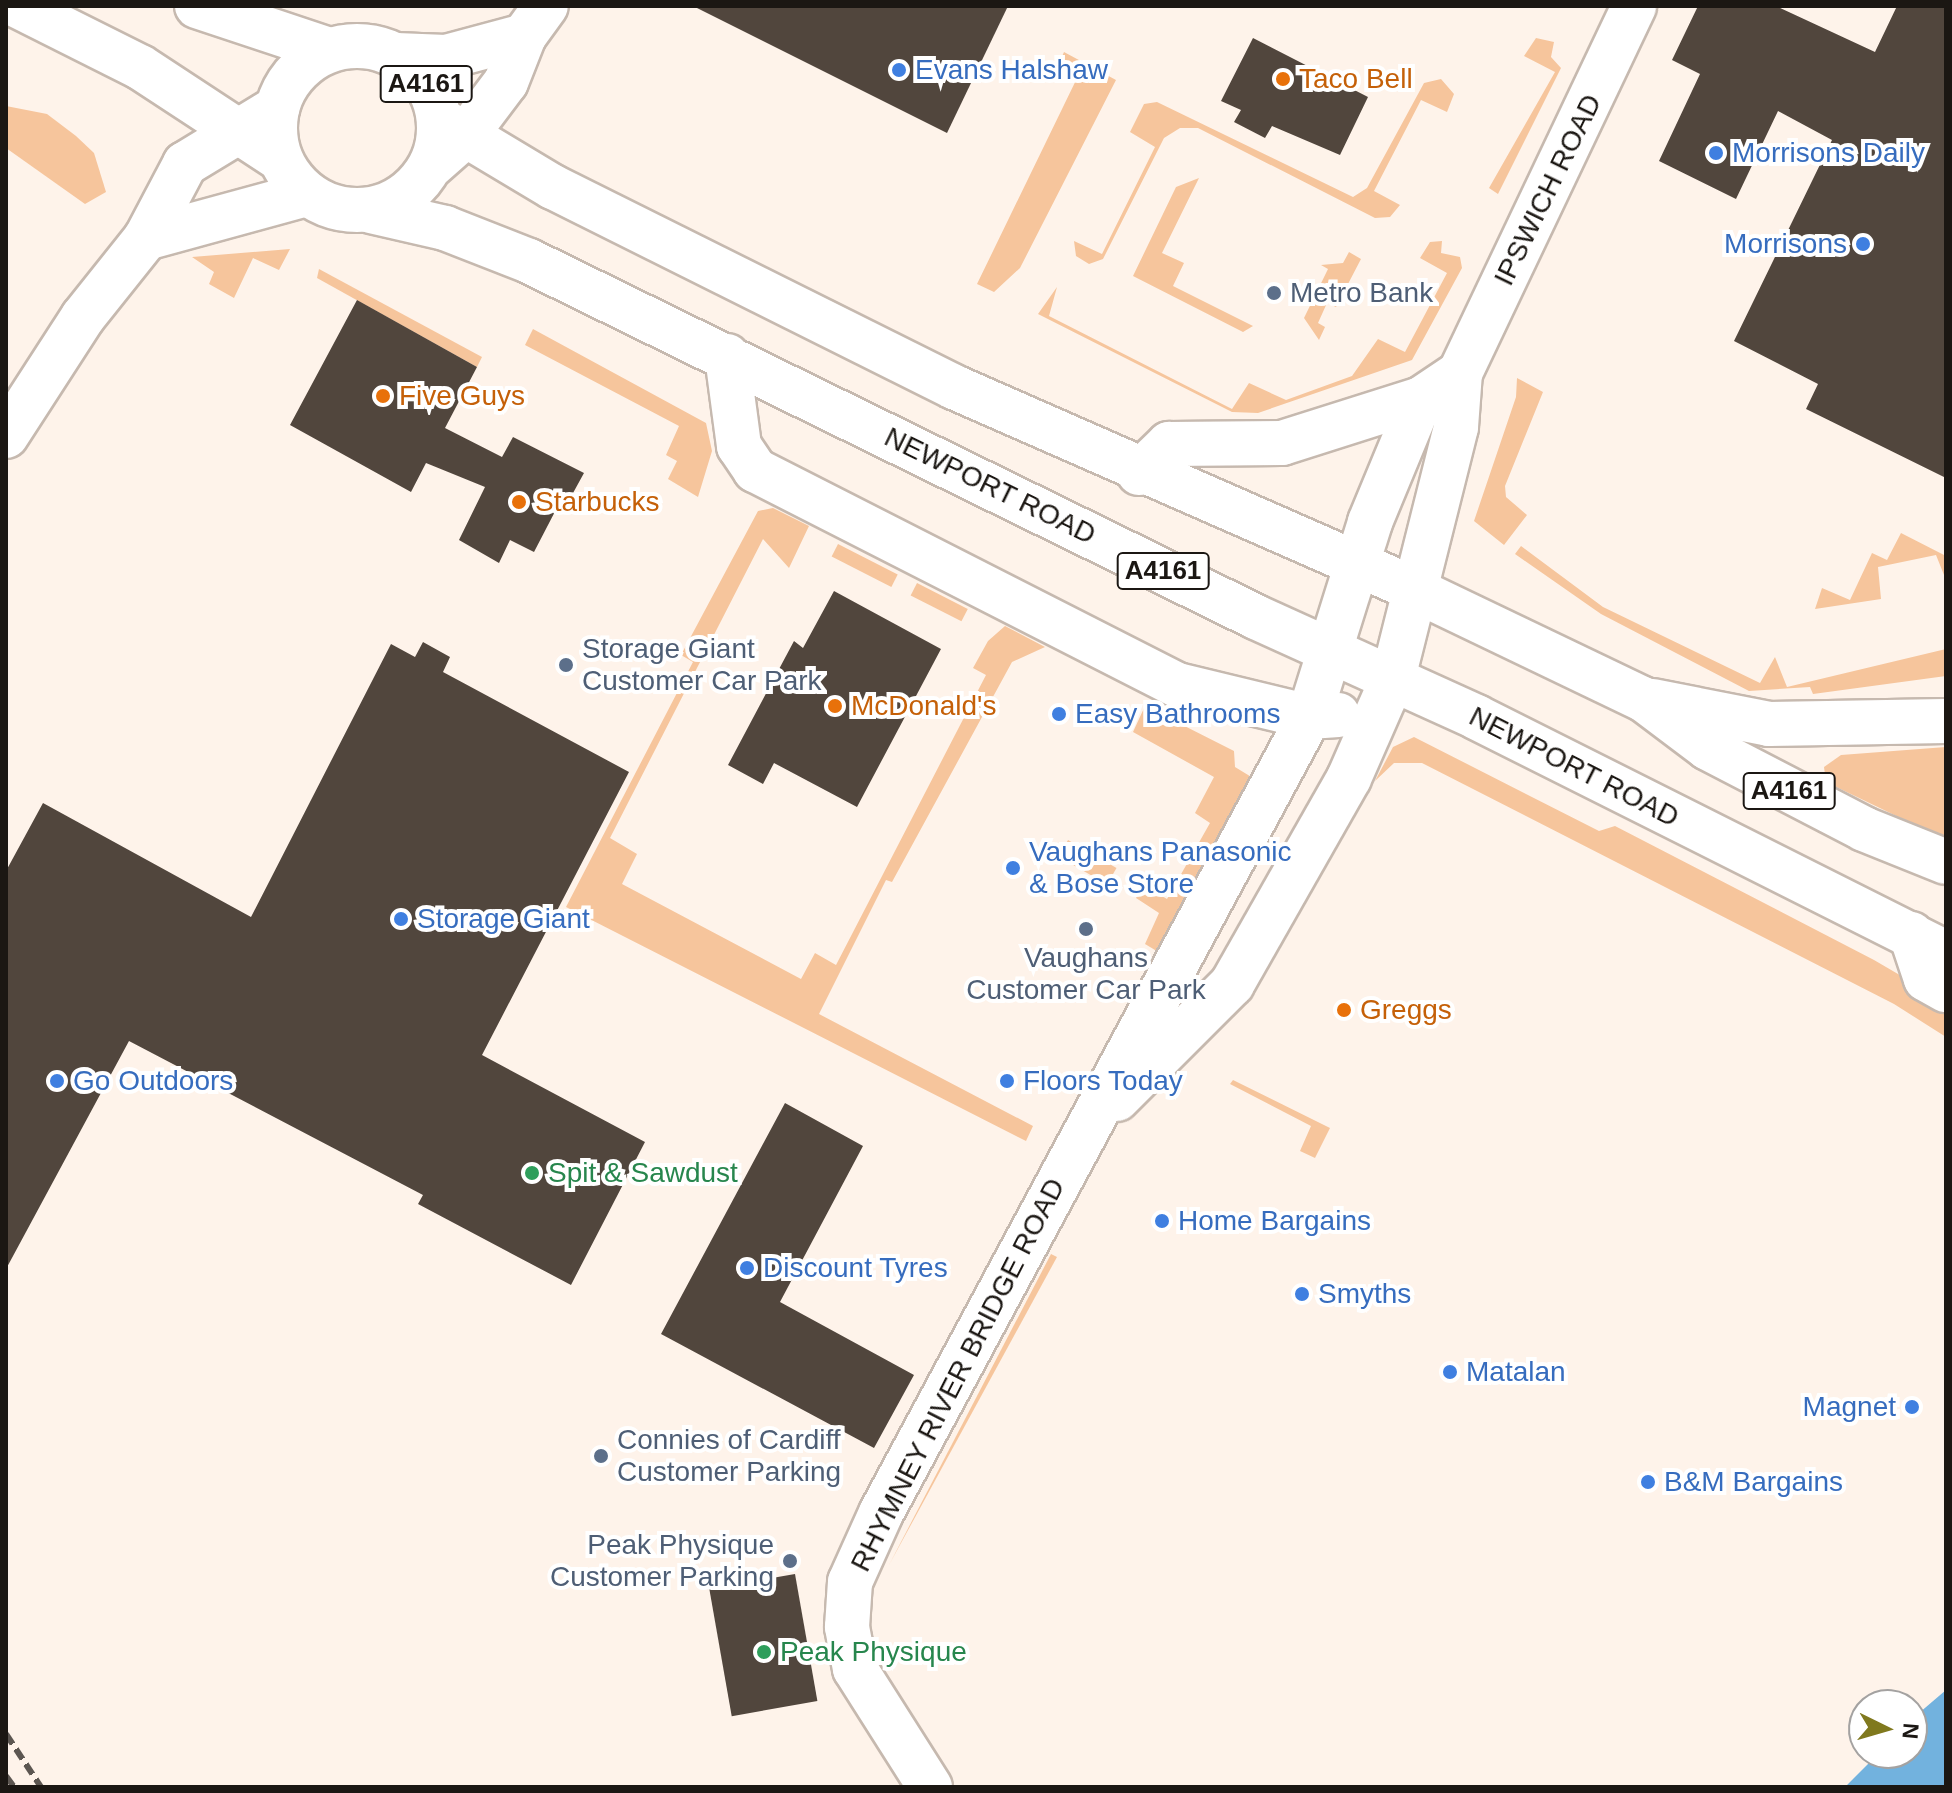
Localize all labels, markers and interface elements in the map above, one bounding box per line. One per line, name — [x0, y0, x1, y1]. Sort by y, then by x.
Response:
place label: Evans Halshaw — [915, 53, 1108, 87]
marker: Evans Halshaw — [890, 61, 908, 79]
road number: A4161 — [378, 62, 474, 106]
place label: Taco Bell — [1299, 62, 1413, 96]
marker: Taco Bell — [1274, 70, 1292, 88]
street label: IPSWICH ROAD — [1487, 89, 1609, 291]
place label: Morrisons Daily — [1732, 136, 1925, 170]
marker: Morrisons Daily — [1707, 144, 1725, 162]
place label: Morrisons — [1724, 227, 1847, 261]
marker: Morrisons — [1854, 235, 1872, 253]
place label: Metro Bank — [1290, 276, 1433, 310]
marker: Metro Bank — [1265, 284, 1283, 302]
place label: Five Guys — [399, 379, 525, 413]
marker: Five Guys — [374, 387, 392, 405]
street label: NEWPORT ROAD — [879, 420, 1101, 552]
place label: Starbucks — [535, 485, 659, 519]
marker: Starbucks — [510, 493, 528, 511]
road number: A4161 — [1115, 549, 1211, 593]
place label: Storage Giant Customer Car Park — [582, 632, 822, 698]
marker: Storage Giant Customer Car Park — [557, 656, 575, 674]
place label: McDonald's — [851, 689, 996, 723]
marker: McDonald's — [826, 697, 844, 715]
place label: Easy Bathrooms — [1075, 697, 1280, 731]
street label: NEWPORT ROAD — [1463, 700, 1685, 834]
marker: Easy Bathrooms — [1050, 705, 1068, 723]
road number: A4161 — [1741, 769, 1837, 813]
place label: Vaughans Panasonic & Bose Store — [1029, 835, 1292, 901]
marker: Vaughans Panasonic & Bose Store — [1004, 859, 1022, 877]
place label: Storage Giant — [417, 902, 590, 936]
marker: Storage Giant — [392, 910, 410, 928]
marker: Vaughans Customer Car Park — [1077, 920, 1095, 938]
place label: Vaughans Customer Car Park — [966, 941, 1206, 1007]
place label: Greggs — [1360, 993, 1452, 1027]
marker: Greggs — [1335, 1001, 1353, 1019]
place label: Go Outdoors — [73, 1064, 233, 1098]
place label: Floors Today — [1023, 1064, 1183, 1098]
marker: Go Outdoors — [48, 1072, 66, 1090]
marker: Floors Today — [998, 1072, 1016, 1090]
place label: Spit & Sawdust — [548, 1156, 738, 1190]
marker: Spit & Sawdust — [523, 1164, 541, 1182]
street label: RHYMNEY RIVER BRIDGE ROAD — [844, 1173, 1072, 1577]
place label: Home Bargains — [1178, 1204, 1371, 1238]
marker: Home Bargains — [1153, 1212, 1171, 1230]
place label: Discount Tyres — [763, 1251, 948, 1285]
marker: Discount Tyres — [738, 1259, 756, 1277]
place label: Smyths — [1318, 1277, 1411, 1311]
marker: Smyths — [1293, 1285, 1311, 1303]
place label: Matalan — [1466, 1355, 1566, 1389]
marker: Matalan — [1441, 1363, 1459, 1381]
place label: Magnet — [1803, 1390, 1896, 1424]
marker: Magnet — [1903, 1398, 1921, 1416]
place label: Connies of Cardiff Customer Parking — [617, 1423, 841, 1489]
marker: Connies of Cardiff Customer Parking — [592, 1447, 610, 1465]
place label: B&M Bargains — [1664, 1465, 1843, 1499]
marker: B&M Bargains — [1639, 1473, 1657, 1491]
place label: Peak Physique Customer Parking — [550, 1528, 774, 1594]
marker: Peak Physique Customer Parking — [781, 1552, 799, 1570]
place label: Peak Physique — [780, 1635, 967, 1669]
marker: Peak Physique — [755, 1643, 773, 1661]
north arrow — [1848, 1689, 1928, 1769]
text: N — [1897, 1722, 1924, 1740]

